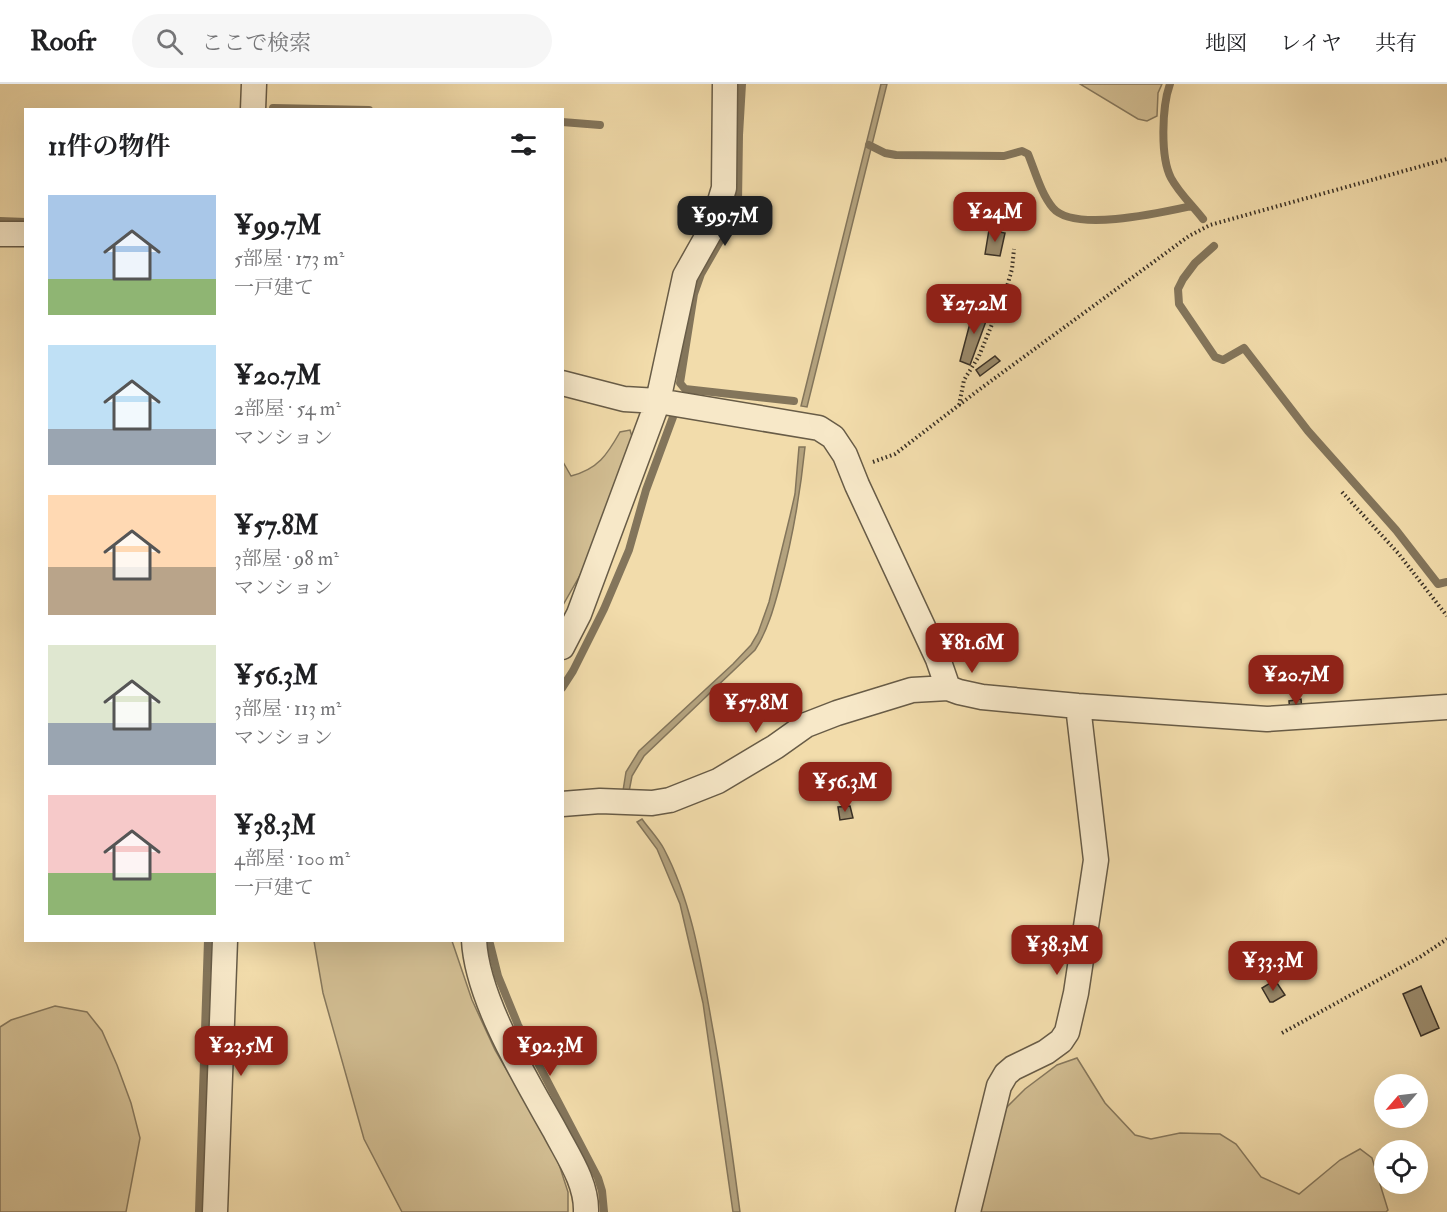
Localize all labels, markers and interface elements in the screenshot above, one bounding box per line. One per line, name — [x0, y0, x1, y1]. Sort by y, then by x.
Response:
search box — [132, 14, 552, 68]
text: Roofr — [30, 24, 96, 59]
icon: search — [153, 25, 186, 58]
text: ここで検索 — [201, 29, 311, 57]
text: 地図 — [1205, 30, 1247, 57]
text: レイヤ — [1280, 30, 1342, 57]
text: 共有 — [1375, 30, 1417, 57]
icon: filters — [507, 128, 540, 161]
text: 11件の物件 — [48, 131, 171, 163]
pin: ¥24M — [959, 192, 1031, 243]
pin: ¥99.7M — [676, 196, 774, 247]
text: ¥24M — [967, 199, 1023, 224]
text: ¥99.7M — [691, 203, 759, 228]
text: ¥99.7M — [234, 210, 321, 242]
icon: home — [96, 219, 168, 291]
text: 5部屋 · 173 m² — [234, 246, 345, 271]
text: 一戸建て — [234, 275, 314, 300]
pin: ¥27.2M — [925, 284, 1023, 335]
text: ¥27.2M — [940, 291, 1008, 316]
text: ¥20.7M — [234, 360, 321, 392]
icon: home — [96, 369, 168, 441]
text: 2部屋 · 54 m² — [234, 396, 341, 421]
text: マンション — [234, 425, 333, 450]
text: ¥57.8M — [234, 510, 319, 542]
icon: home — [96, 519, 168, 591]
text: 3部屋 · 98 m² — [234, 546, 339, 571]
text: マンション — [234, 575, 333, 600]
pin: ¥81.6M — [923, 623, 1021, 674]
text: ¥81.6M — [940, 630, 1004, 655]
pin: ¥20.7M — [1247, 655, 1345, 706]
text: ¥56.3M — [234, 660, 318, 692]
text: ¥20.7M — [1262, 662, 1330, 687]
icon: home — [96, 669, 168, 741]
pin: ¥57.8M — [707, 683, 805, 734]
text: ¥57.8M — [723, 690, 789, 715]
text: 3部屋 · 113 m² — [234, 696, 341, 721]
text: マンション — [234, 725, 333, 750]
pin: ¥56.3M — [796, 762, 894, 813]
text: ¥56.3M — [813, 769, 877, 794]
text: ¥38.3M — [234, 810, 316, 842]
icon: home — [96, 819, 168, 891]
text: 4部屋 · 100 m² — [234, 846, 350, 871]
text: 一戸建て — [234, 875, 314, 900]
pin: ¥38.3M — [1008, 925, 1106, 976]
text: ¥38.3M — [1025, 932, 1089, 957]
pin: ¥33.3M — [1224, 941, 1322, 992]
text: ¥33.3M — [1242, 948, 1304, 973]
pin: ¥23.5M — [192, 1026, 290, 1077]
pin: ¥92.3M — [501, 1026, 599, 1077]
text: ¥23.5M — [209, 1033, 273, 1058]
text: ¥92.3M — [517, 1033, 583, 1058]
north arrow — [1374, 1074, 1428, 1128]
map controls — [1374, 1074, 1428, 1194]
button: locate — [1374, 1140, 1428, 1194]

